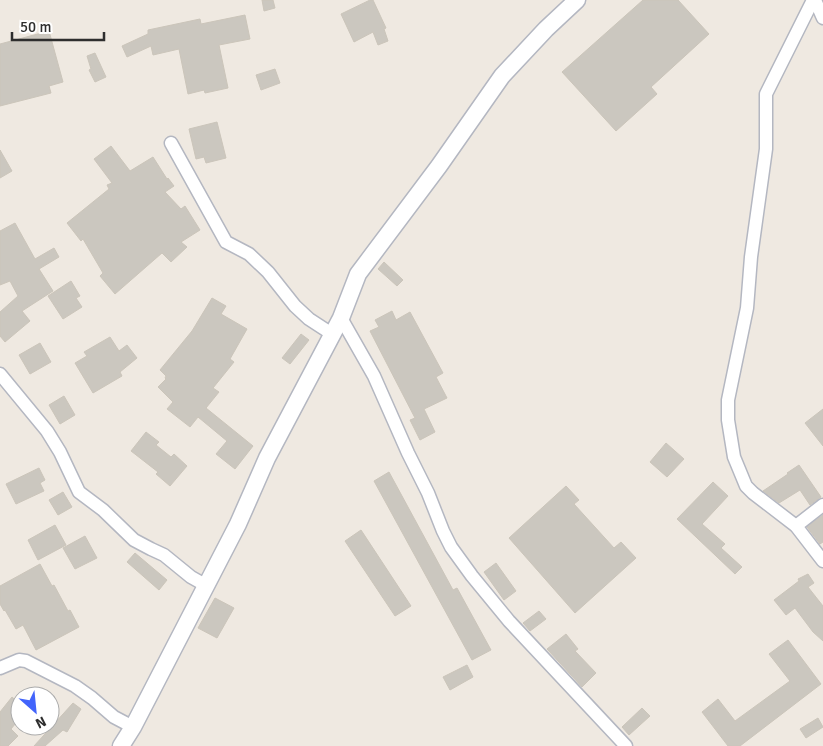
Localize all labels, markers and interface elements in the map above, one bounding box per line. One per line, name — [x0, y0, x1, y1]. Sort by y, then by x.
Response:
scale bar — [12, 10, 105, 42]
text: 50 m — [20, 18, 51, 36]
north arrow — [10, 686, 60, 736]
text: N — [32, 712, 49, 732]

